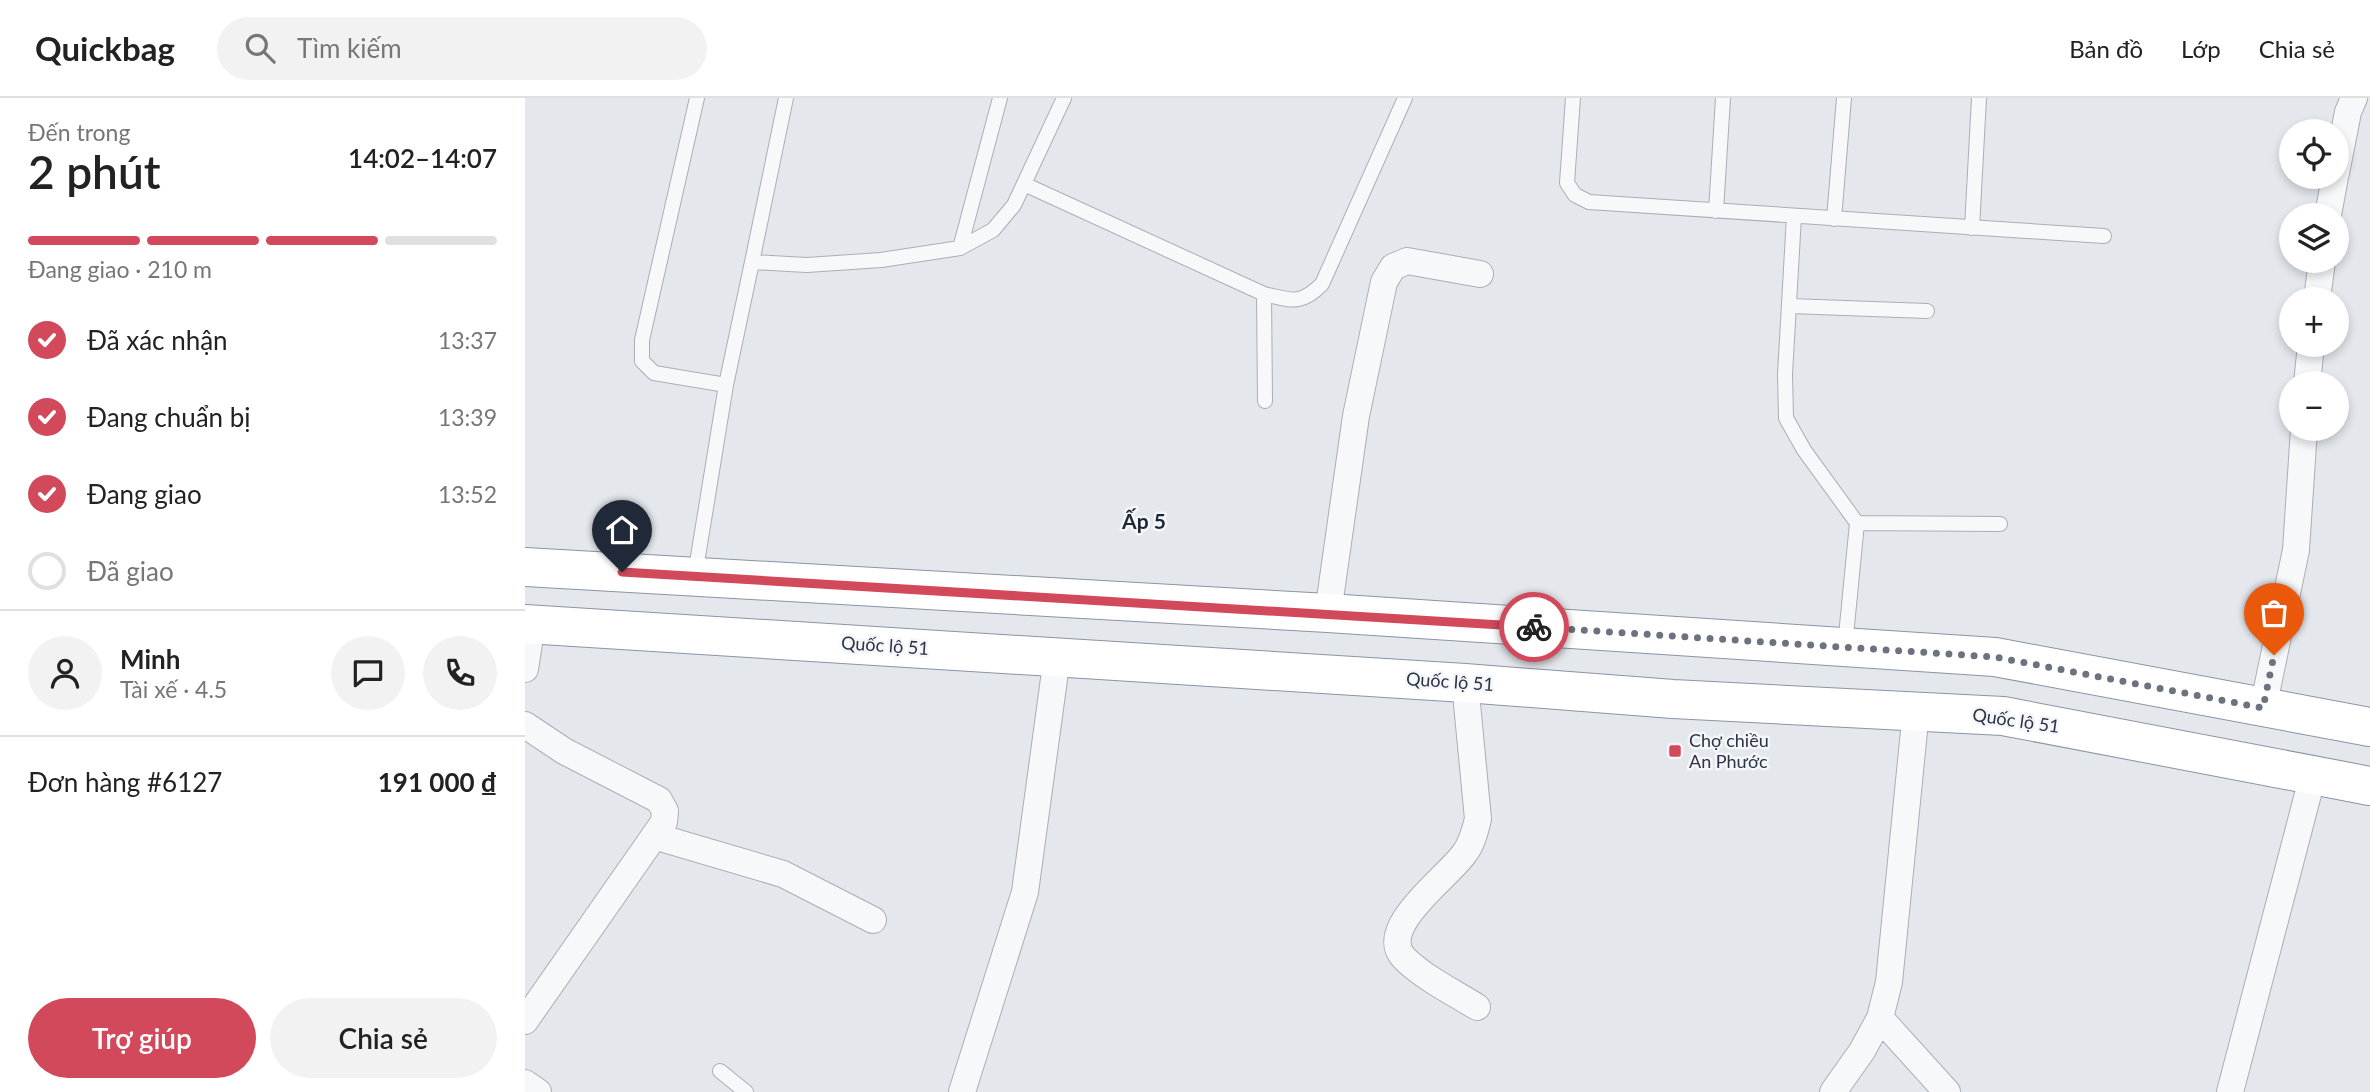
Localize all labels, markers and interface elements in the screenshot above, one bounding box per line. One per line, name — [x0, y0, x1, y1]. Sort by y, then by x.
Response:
search box — [217, 17, 707, 80]
text: Quickbag — [35, 28, 175, 68]
icon: search — [241, 29, 279, 67]
text: Tìm kiếm — [297, 32, 402, 64]
text: Bản đồ — [2069, 34, 2143, 63]
text: Lớp — [2181, 34, 2221, 63]
text: Chia sẻ — [2259, 34, 2335, 63]
text: Đến trong — [28, 118, 130, 146]
map controls — [2279, 119, 2349, 441]
button: locate — [2279, 119, 2349, 189]
text: 14:02–14:07 — [348, 142, 497, 174]
text: 2 phút — [28, 144, 161, 199]
button: layers — [2279, 203, 2349, 273]
text: Đang giao · 210 m — [28, 255, 212, 283]
button: + — [2279, 287, 2349, 357]
icon: check — [28, 321, 66, 359]
text: Đã xác nhận — [87, 324, 228, 356]
text: 13:37 — [438, 326, 497, 354]
button: − — [2279, 371, 2349, 441]
icon: check — [28, 398, 66, 436]
text: Đang chuẩn bị — [87, 401, 251, 433]
text: 13:39 — [438, 403, 497, 431]
icon: check — [28, 475, 66, 513]
text: Đang giao — [87, 478, 202, 510]
text: 13:52 — [438, 480, 497, 508]
pin — [592, 500, 652, 572]
district label: Ấp 5 — [1121, 508, 1166, 533]
icon: home — [603, 511, 641, 549]
text: Đã giao — [87, 555, 174, 587]
pin — [2244, 583, 2304, 655]
courier — [1499, 592, 1569, 662]
icon: bag — [2255, 594, 2293, 632]
icon: bike — [1515, 608, 1553, 646]
street label: Quốc lộ 51 — [841, 631, 930, 659]
button: person — [28, 636, 102, 710]
button: chat — [331, 636, 405, 710]
button: phone — [423, 636, 497, 710]
text: Minh — [120, 643, 180, 675]
street label: Quốc lộ 51 — [1406, 667, 1495, 695]
text: Tài xế · 4.5 — [120, 675, 227, 703]
street label: Quốc lộ 51 — [1971, 703, 2061, 737]
place label: Chợ chiều An Phước — [1689, 729, 1769, 772]
marker: Chợ chiều An Phước — [1667, 743, 1683, 759]
text: Đơn hàng #6127 — [28, 766, 222, 798]
text: 191 000 ₫ — [378, 766, 497, 798]
button: Trợ giúp — [28, 998, 256, 1078]
button: Chia sẻ — [270, 998, 497, 1078]

